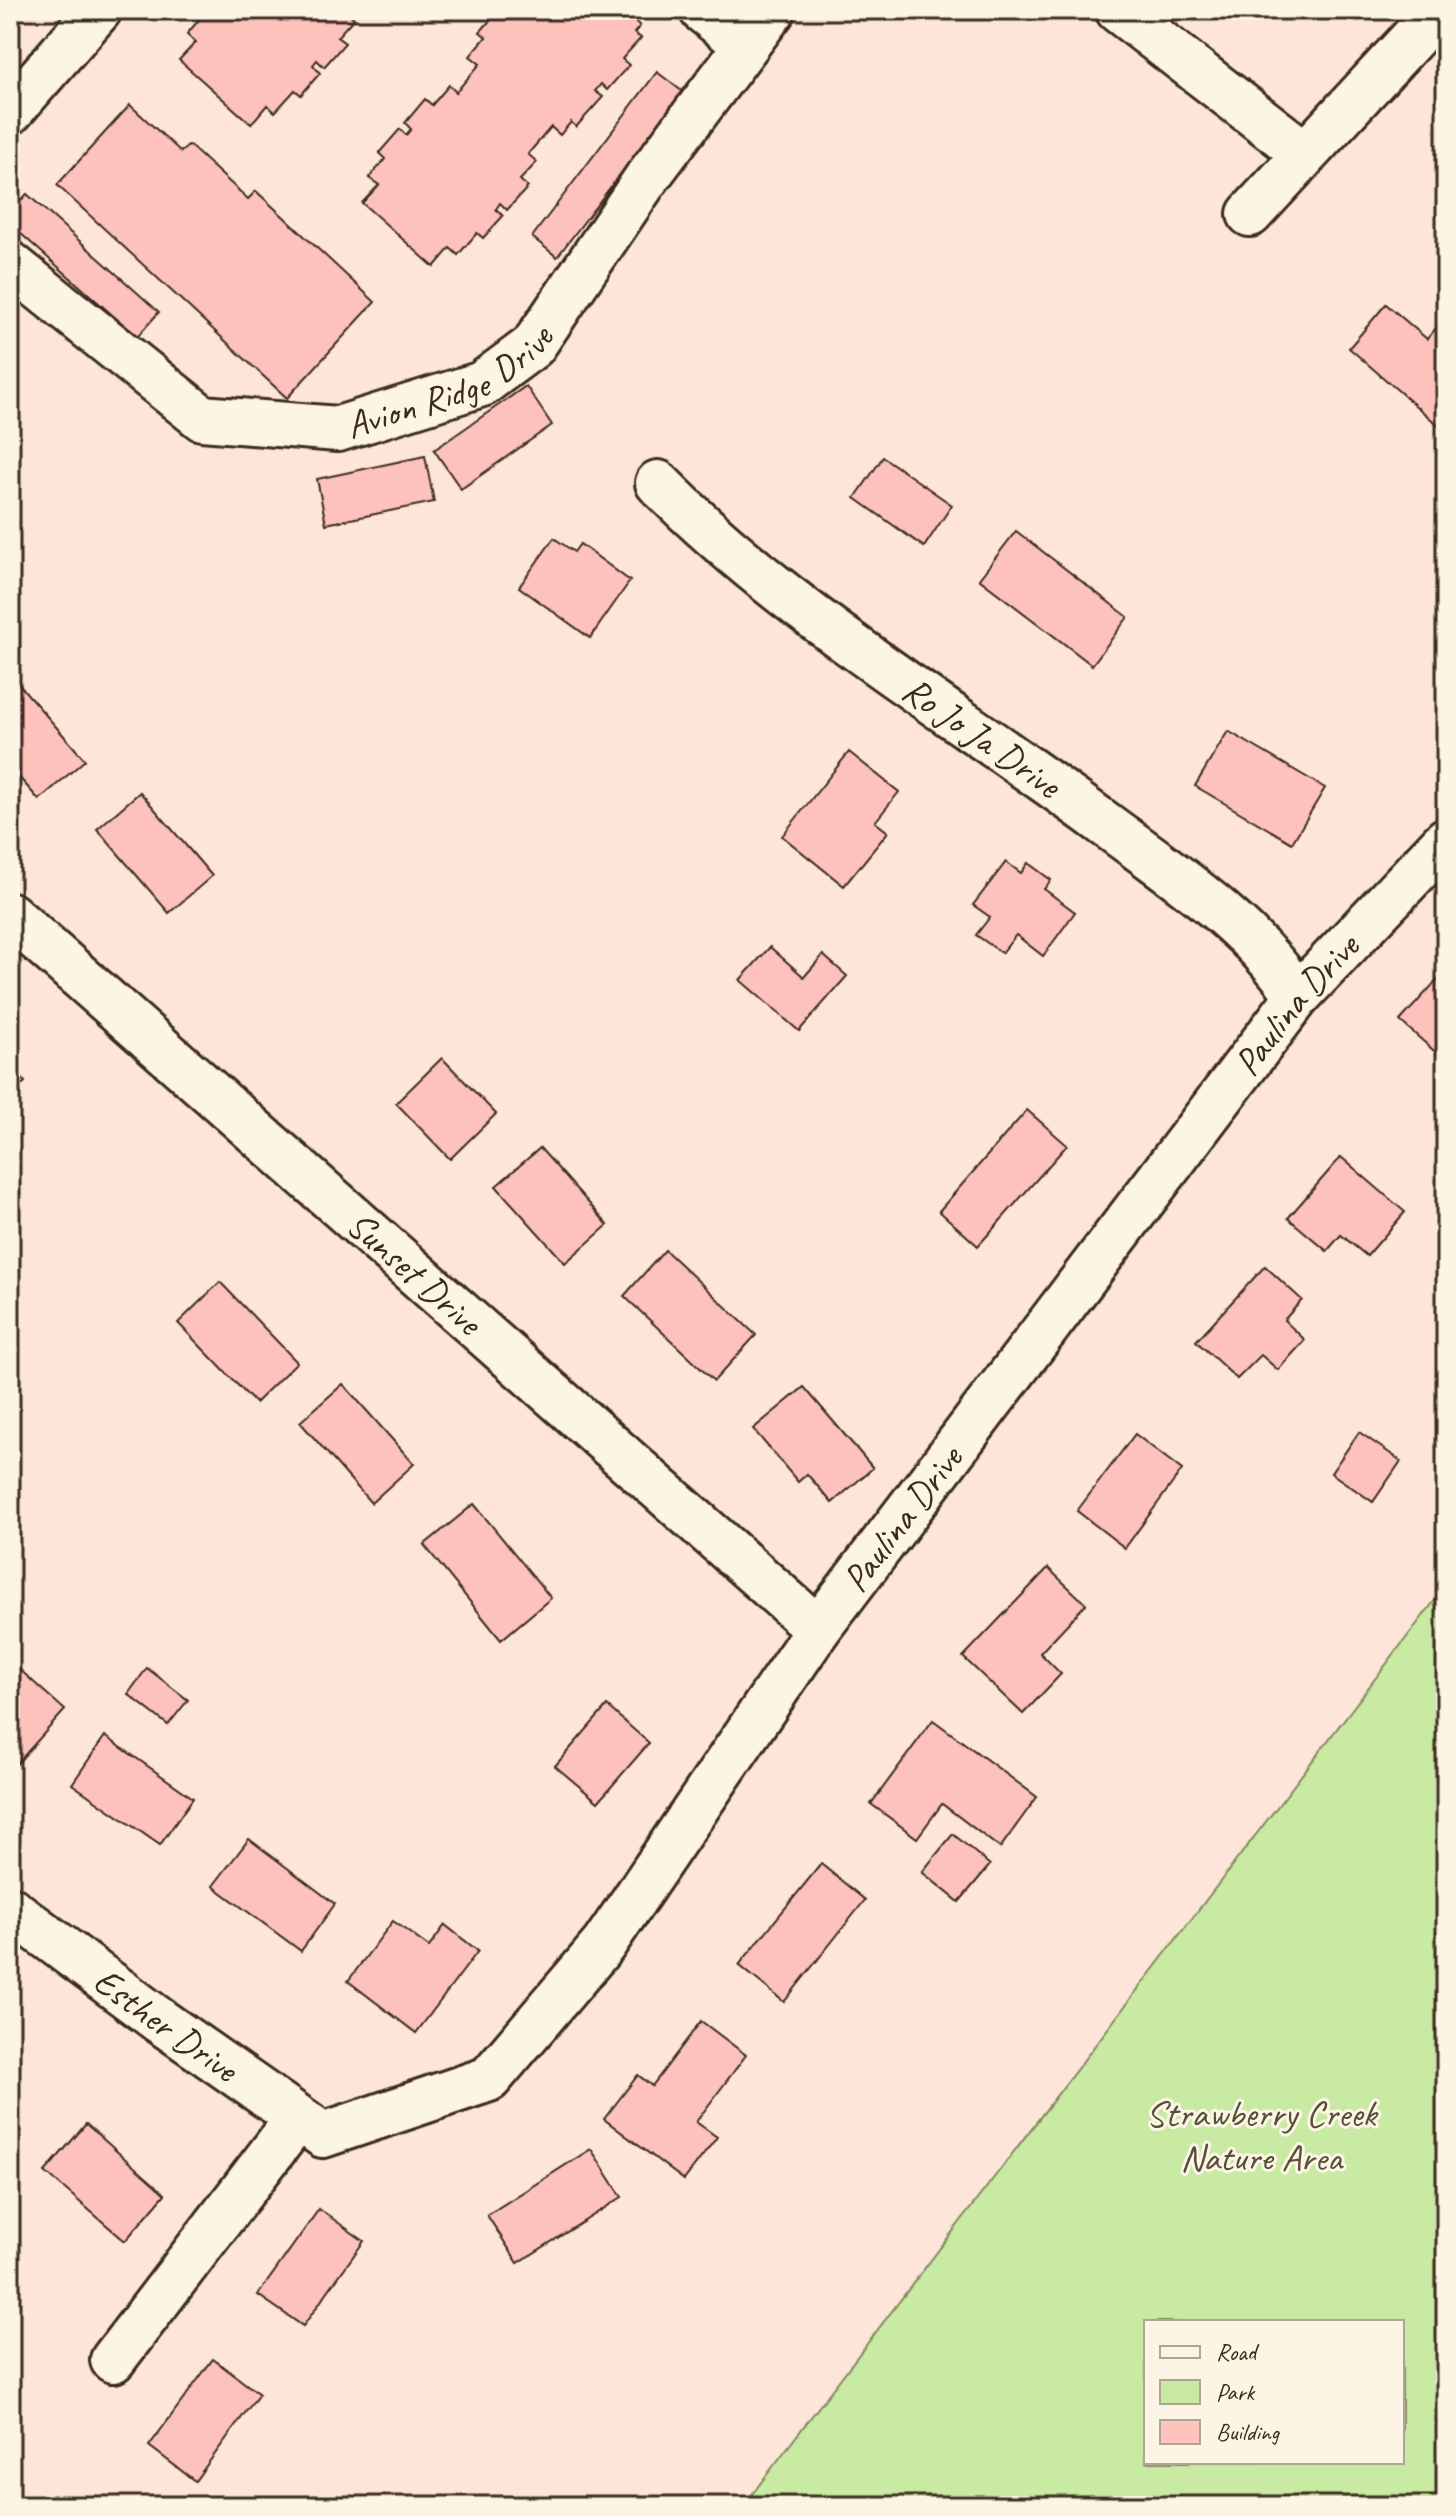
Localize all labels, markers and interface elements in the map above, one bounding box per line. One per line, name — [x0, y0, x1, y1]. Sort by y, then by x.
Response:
street label: Avion Ridge Drive — [340, 315, 565, 449]
street label: Ro Jo Ja Drive — [894, 666, 1072, 809]
street label: Paulina Drive — [1223, 922, 1370, 1085]
street label: Sunset Drive — [338, 1201, 494, 1346]
street label: Paulina Drive — [831, 1434, 974, 1601]
street label: Esther Drive — [85, 1957, 249, 2093]
park label: Strawberry Creek Nature Area — [1146, 2090, 1379, 2181]
legend — [1144, 2320, 1404, 2464]
text: Road — [1216, 2337, 1260, 2367]
text: Park — [1216, 2377, 1256, 2407]
text: Building — [1216, 2417, 1281, 2447]

